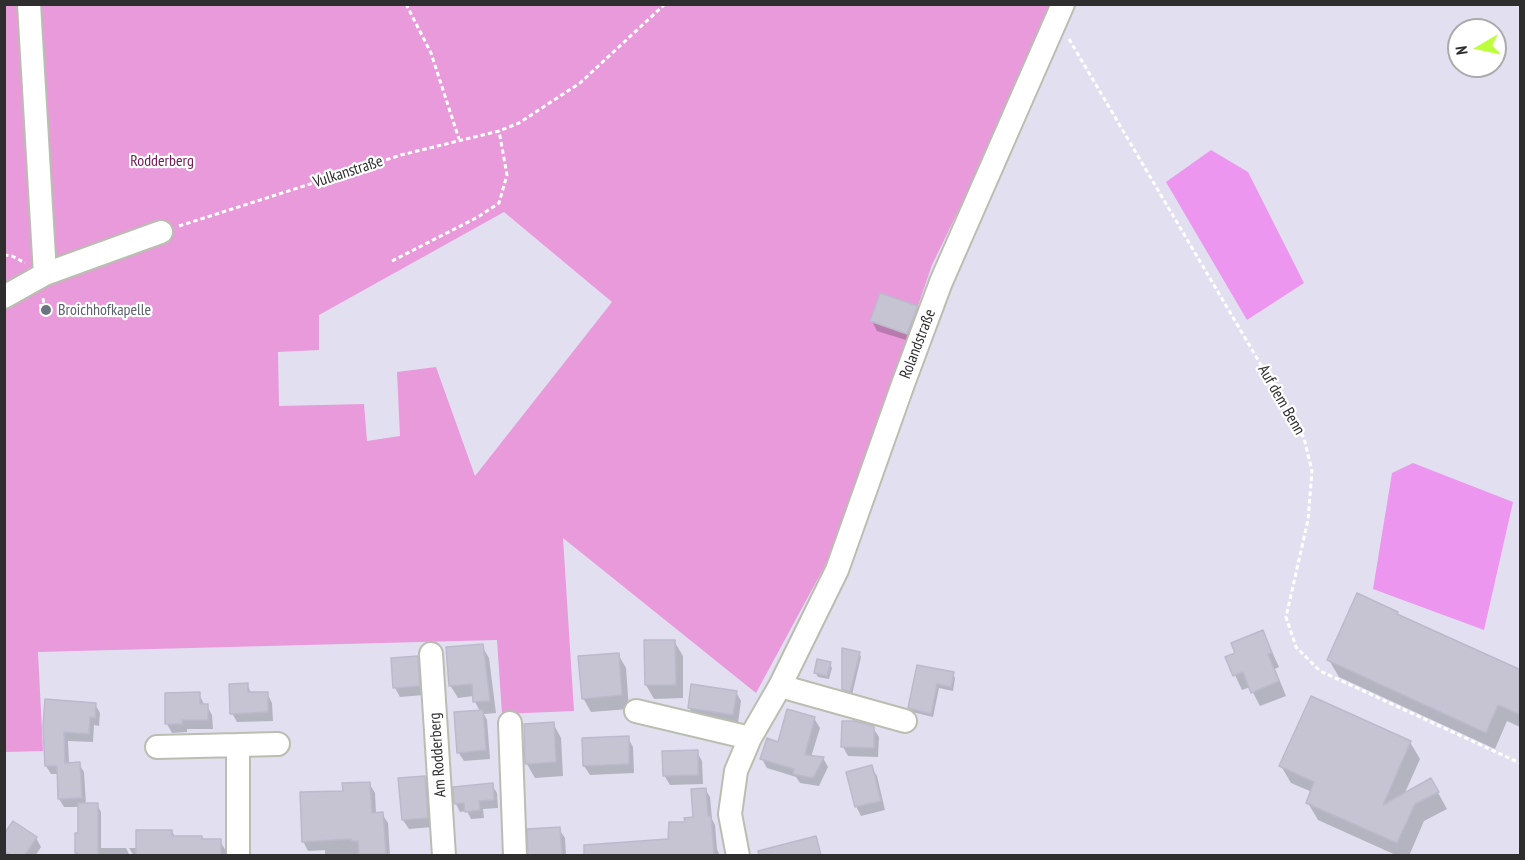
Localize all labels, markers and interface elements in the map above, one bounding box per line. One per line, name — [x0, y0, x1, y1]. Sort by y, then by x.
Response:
north arrow — [1447, 18, 1507, 78]
text: N — [1451, 45, 1472, 56]
park label: Rodderberg — [130, 151, 194, 171]
street label: Vulkanstraße — [311, 152, 385, 192]
place label: Broichhofkapelle — [58, 300, 151, 320]
marker: Broichhofkapelle — [39, 303, 53, 317]
street label: Rolandstraße — [896, 306, 940, 382]
street label: Auf dem Benn — [1253, 362, 1309, 438]
street label: Am Rodderberg — [425, 712, 451, 798]

